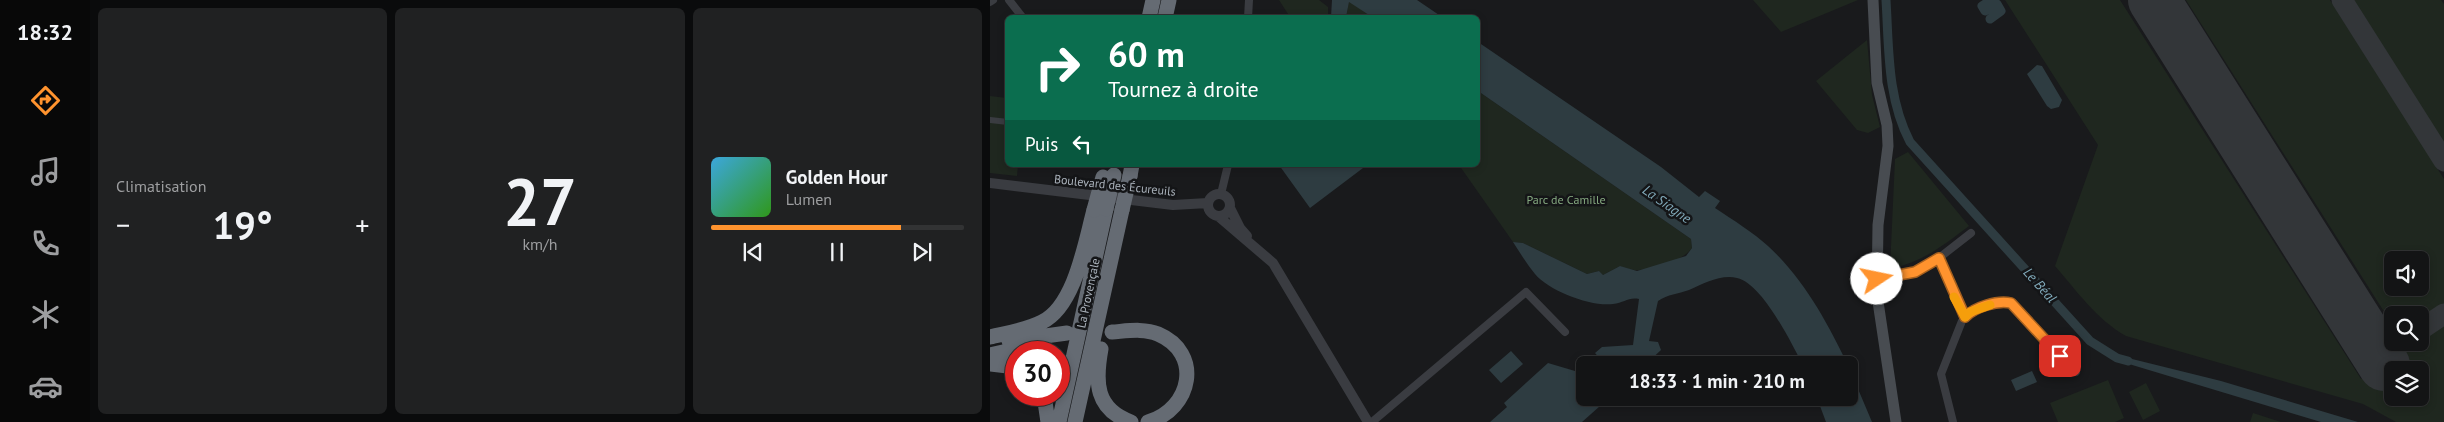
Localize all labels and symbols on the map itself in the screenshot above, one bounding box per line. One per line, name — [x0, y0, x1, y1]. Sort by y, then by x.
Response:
street label: Boulevard des Écureuils — [1053, 171, 1177, 199]
water label: La Siagne — [1639, 181, 1695, 228]
park label: Parc de Camille — [1526, 192, 1606, 207]
position arrow — [1850, 252, 1902, 304]
street label: La Provençale — [1073, 257, 1103, 329]
water label: Le Béal — [2019, 264, 2061, 307]
pin — [2039, 335, 2081, 377]
speed limit sign: 30 — [1005, 341, 1070, 406]

